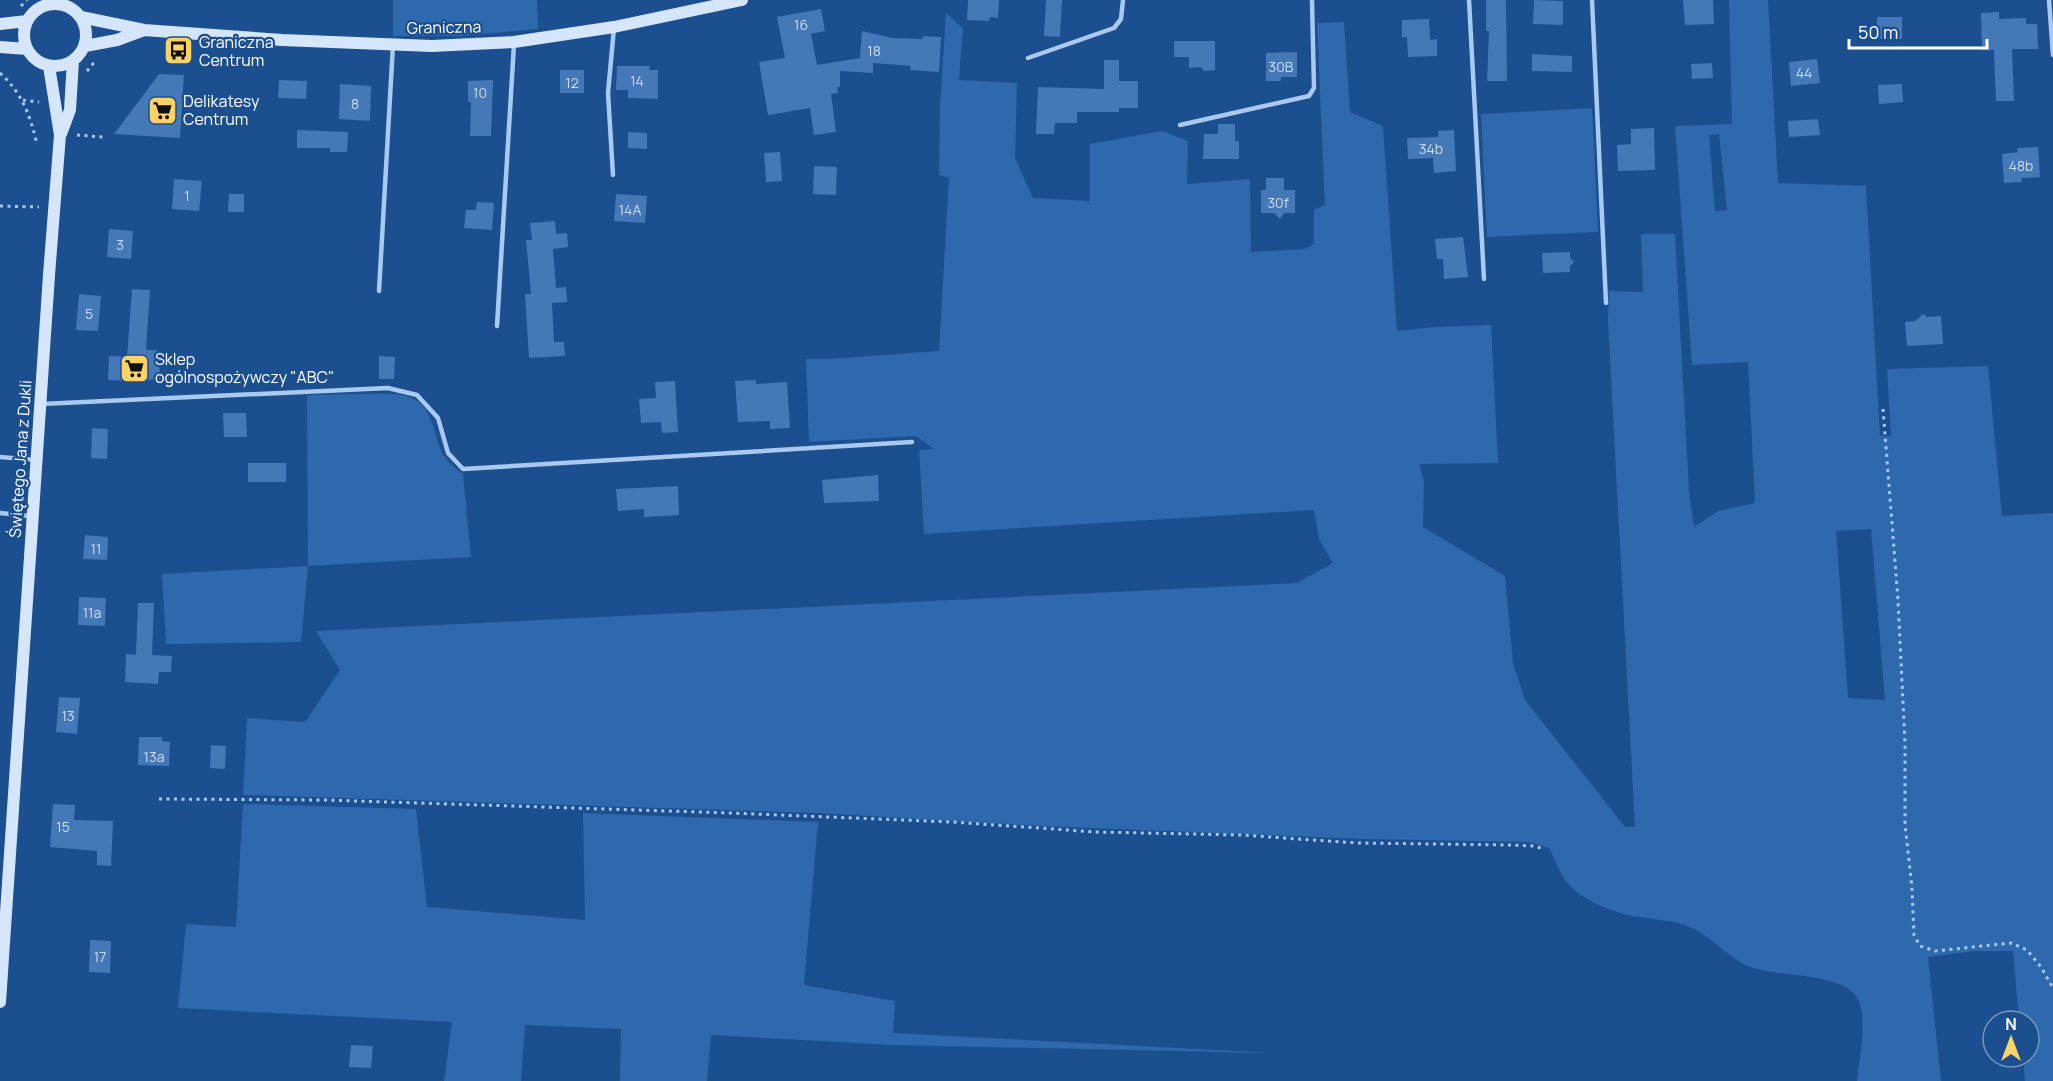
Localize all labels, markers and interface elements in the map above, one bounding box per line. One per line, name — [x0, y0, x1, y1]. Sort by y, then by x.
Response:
scale bar — [1849, 12, 1987, 50]
street label: Graniczna — [407, 15, 481, 39]
house number: 16 — [794, 15, 808, 34]
text: 50 m — [1858, 20, 1898, 44]
place label: Graniczna Centrum — [199, 31, 274, 71]
bus stop icon: Graniczna Centrum — [162, 35, 194, 67]
house number: 18 — [867, 41, 881, 60]
house number: 30B — [1269, 57, 1294, 76]
house number: 44 — [1796, 63, 1812, 82]
house number: 14 — [630, 71, 644, 90]
house number: 12 — [565, 73, 579, 92]
house number: 10 — [473, 83, 487, 102]
place label: Delikatesy Centrum — [183, 90, 260, 130]
supermarket icon: Delikatesy Centrum — [146, 94, 178, 126]
house number: 8 — [351, 94, 359, 113]
house number: 34b — [1419, 139, 1443, 158]
house number: 48b — [2009, 156, 2033, 175]
house number: 1 — [184, 186, 190, 205]
house number: 30f — [1267, 193, 1289, 212]
house number: 14A — [619, 200, 641, 219]
house number: 3 — [116, 235, 124, 254]
house number: 5 — [85, 304, 93, 323]
place label: Sklep ogólnospożywczy "ABC" — [155, 348, 334, 388]
supermarket icon: Sklep ogólnospożywczy "ABC" — [118, 352, 150, 384]
street label: Świętego Jana z Dukli — [4, 379, 36, 539]
house number: 11 — [91, 539, 101, 558]
house number: 11a — [83, 603, 101, 622]
house number: 13 — [61, 706, 75, 725]
house number: 13a — [144, 747, 164, 766]
house number: 15 — [56, 817, 70, 836]
house number: 17 — [94, 947, 106, 966]
north arrow — [1981, 1009, 2041, 1069]
text: N — [2005, 1013, 2017, 1035]

